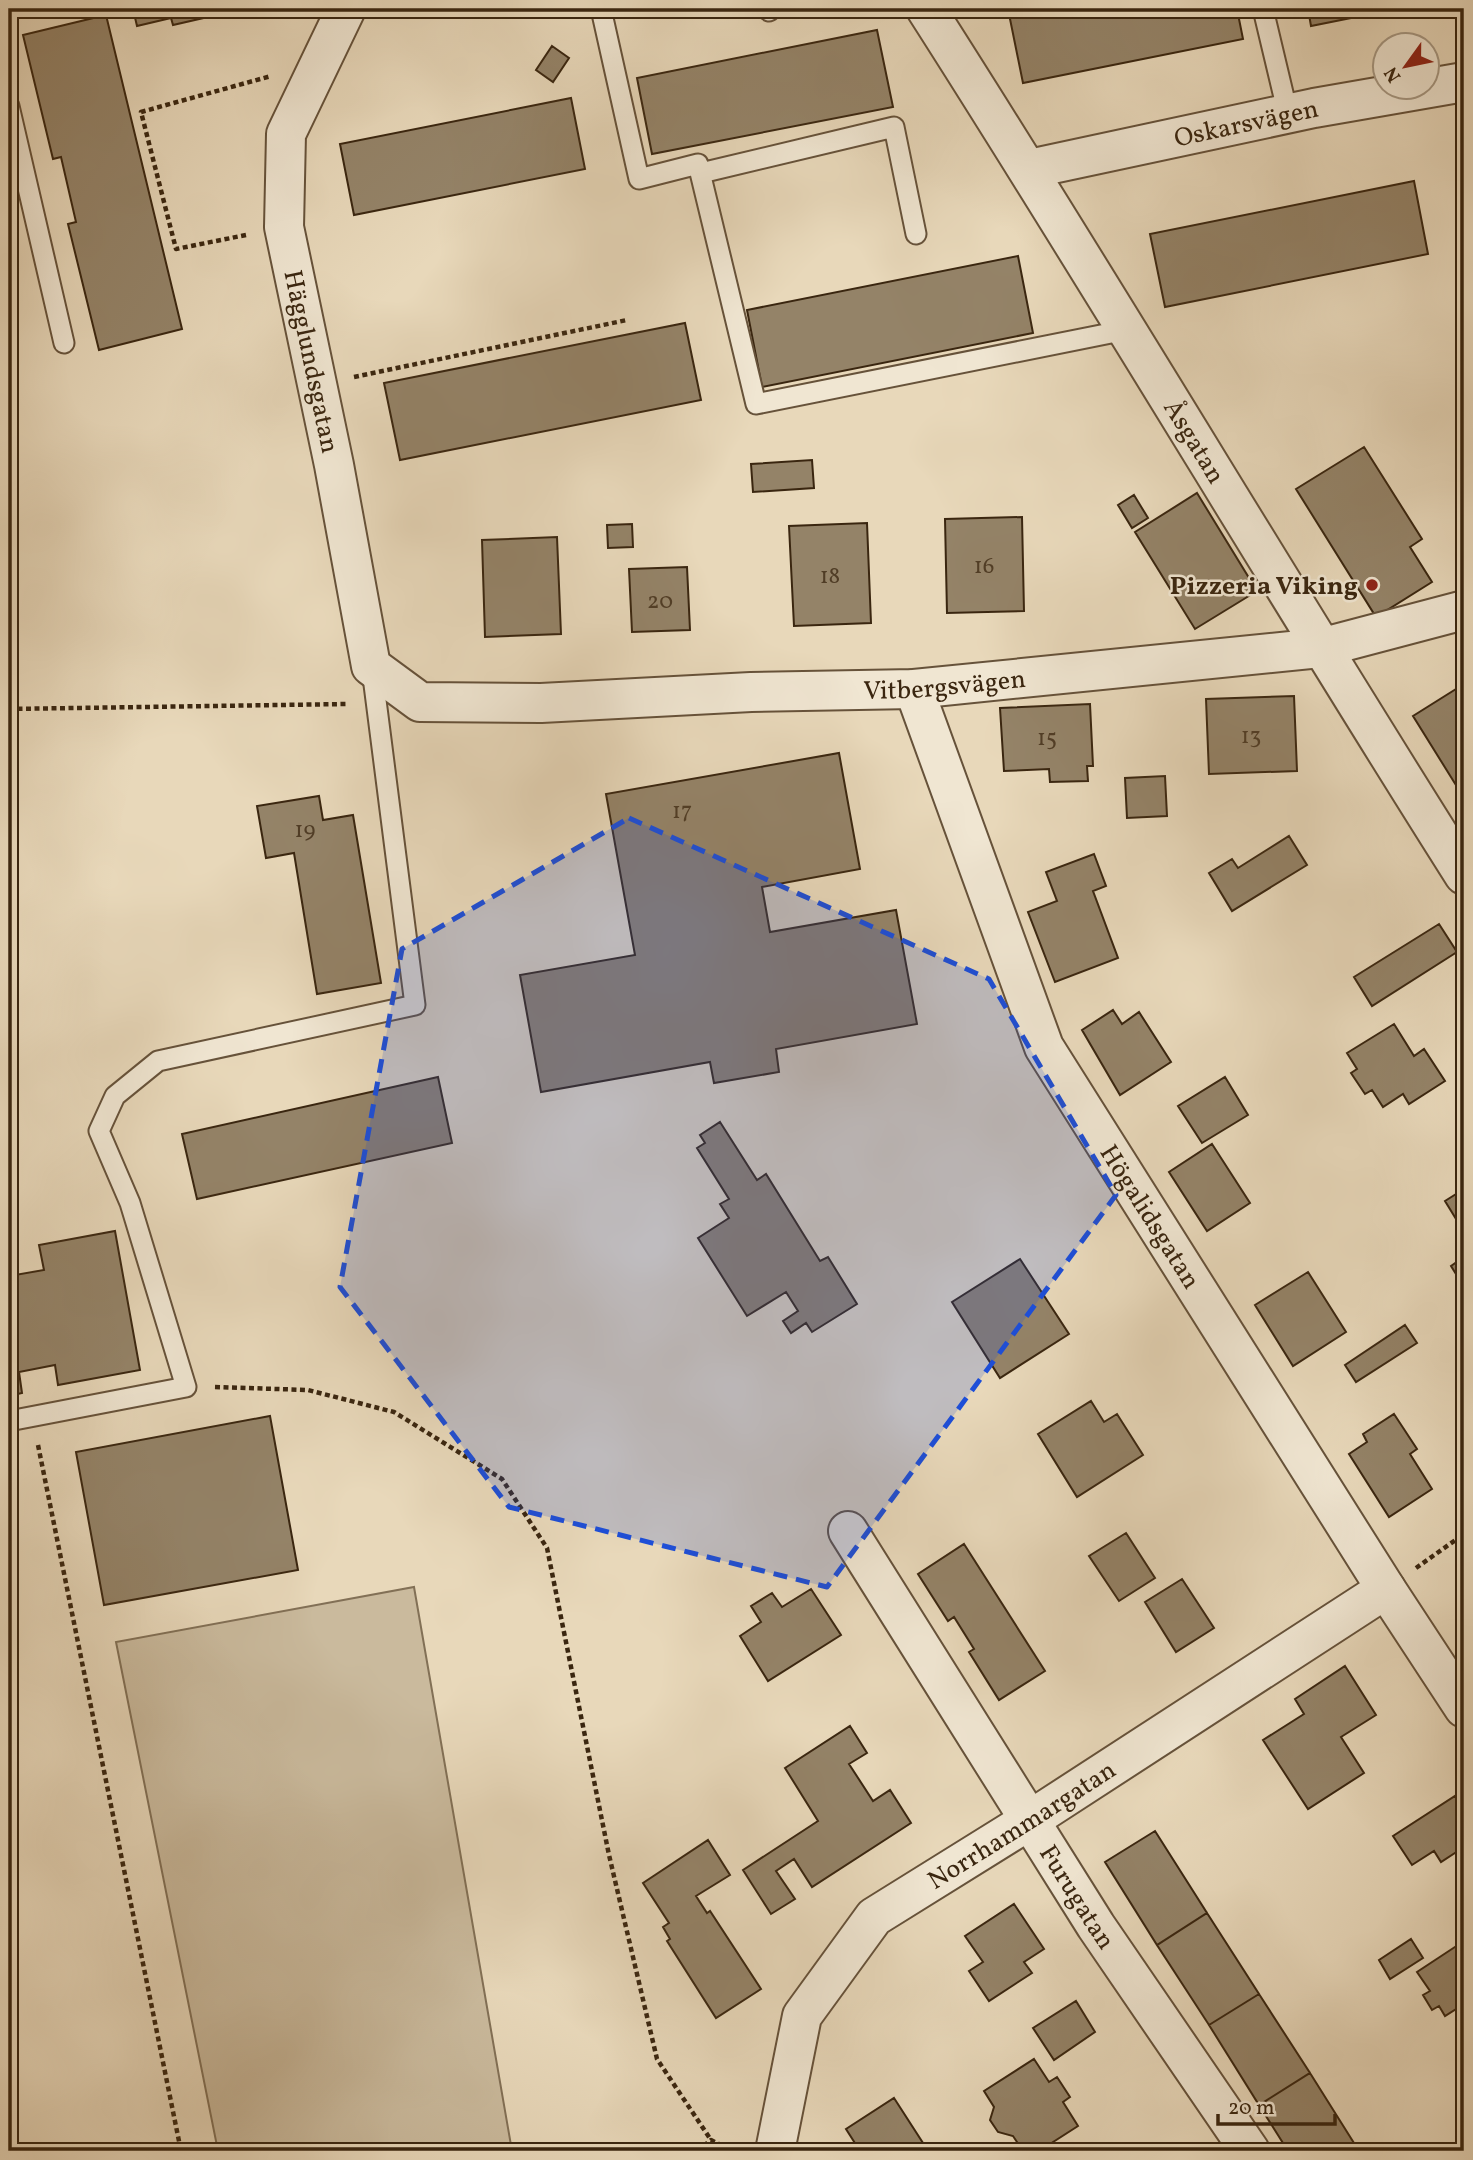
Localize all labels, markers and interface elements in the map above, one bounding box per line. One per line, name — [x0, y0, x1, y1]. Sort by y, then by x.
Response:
north arrow — [1372, 32, 1442, 102]
text: N — [1379, 61, 1408, 87]
street label: Oskarsvägen — [1171, 92, 1322, 157]
street label: Hägglundsgatan — [273, 267, 347, 457]
street label: Åsgatan — [1154, 393, 1233, 491]
house number: 16 — [974, 551, 994, 583]
house number: 18 — [820, 561, 840, 593]
place label: Pizzeria Viking — [1170, 569, 1358, 605]
marker: Pizzeria Viking — [1364, 577, 1380, 593]
house number: 20 — [647, 586, 673, 618]
street label: Vitbergsvägen — [863, 662, 1027, 710]
house number: 13 — [1241, 721, 1261, 753]
house number: 15 — [1037, 723, 1057, 755]
house number: 17 — [672, 796, 692, 828]
house number: 19 — [295, 815, 315, 847]
street label: Högalidsgatan — [1090, 1138, 1208, 1297]
street label: Norrhammargatan — [921, 1753, 1124, 1899]
street label: Furugatan — [1030, 1839, 1123, 1957]
scale bar — [1218, 2083, 1335, 2127]
text: 20 m — [1228, 2094, 1274, 2123]

